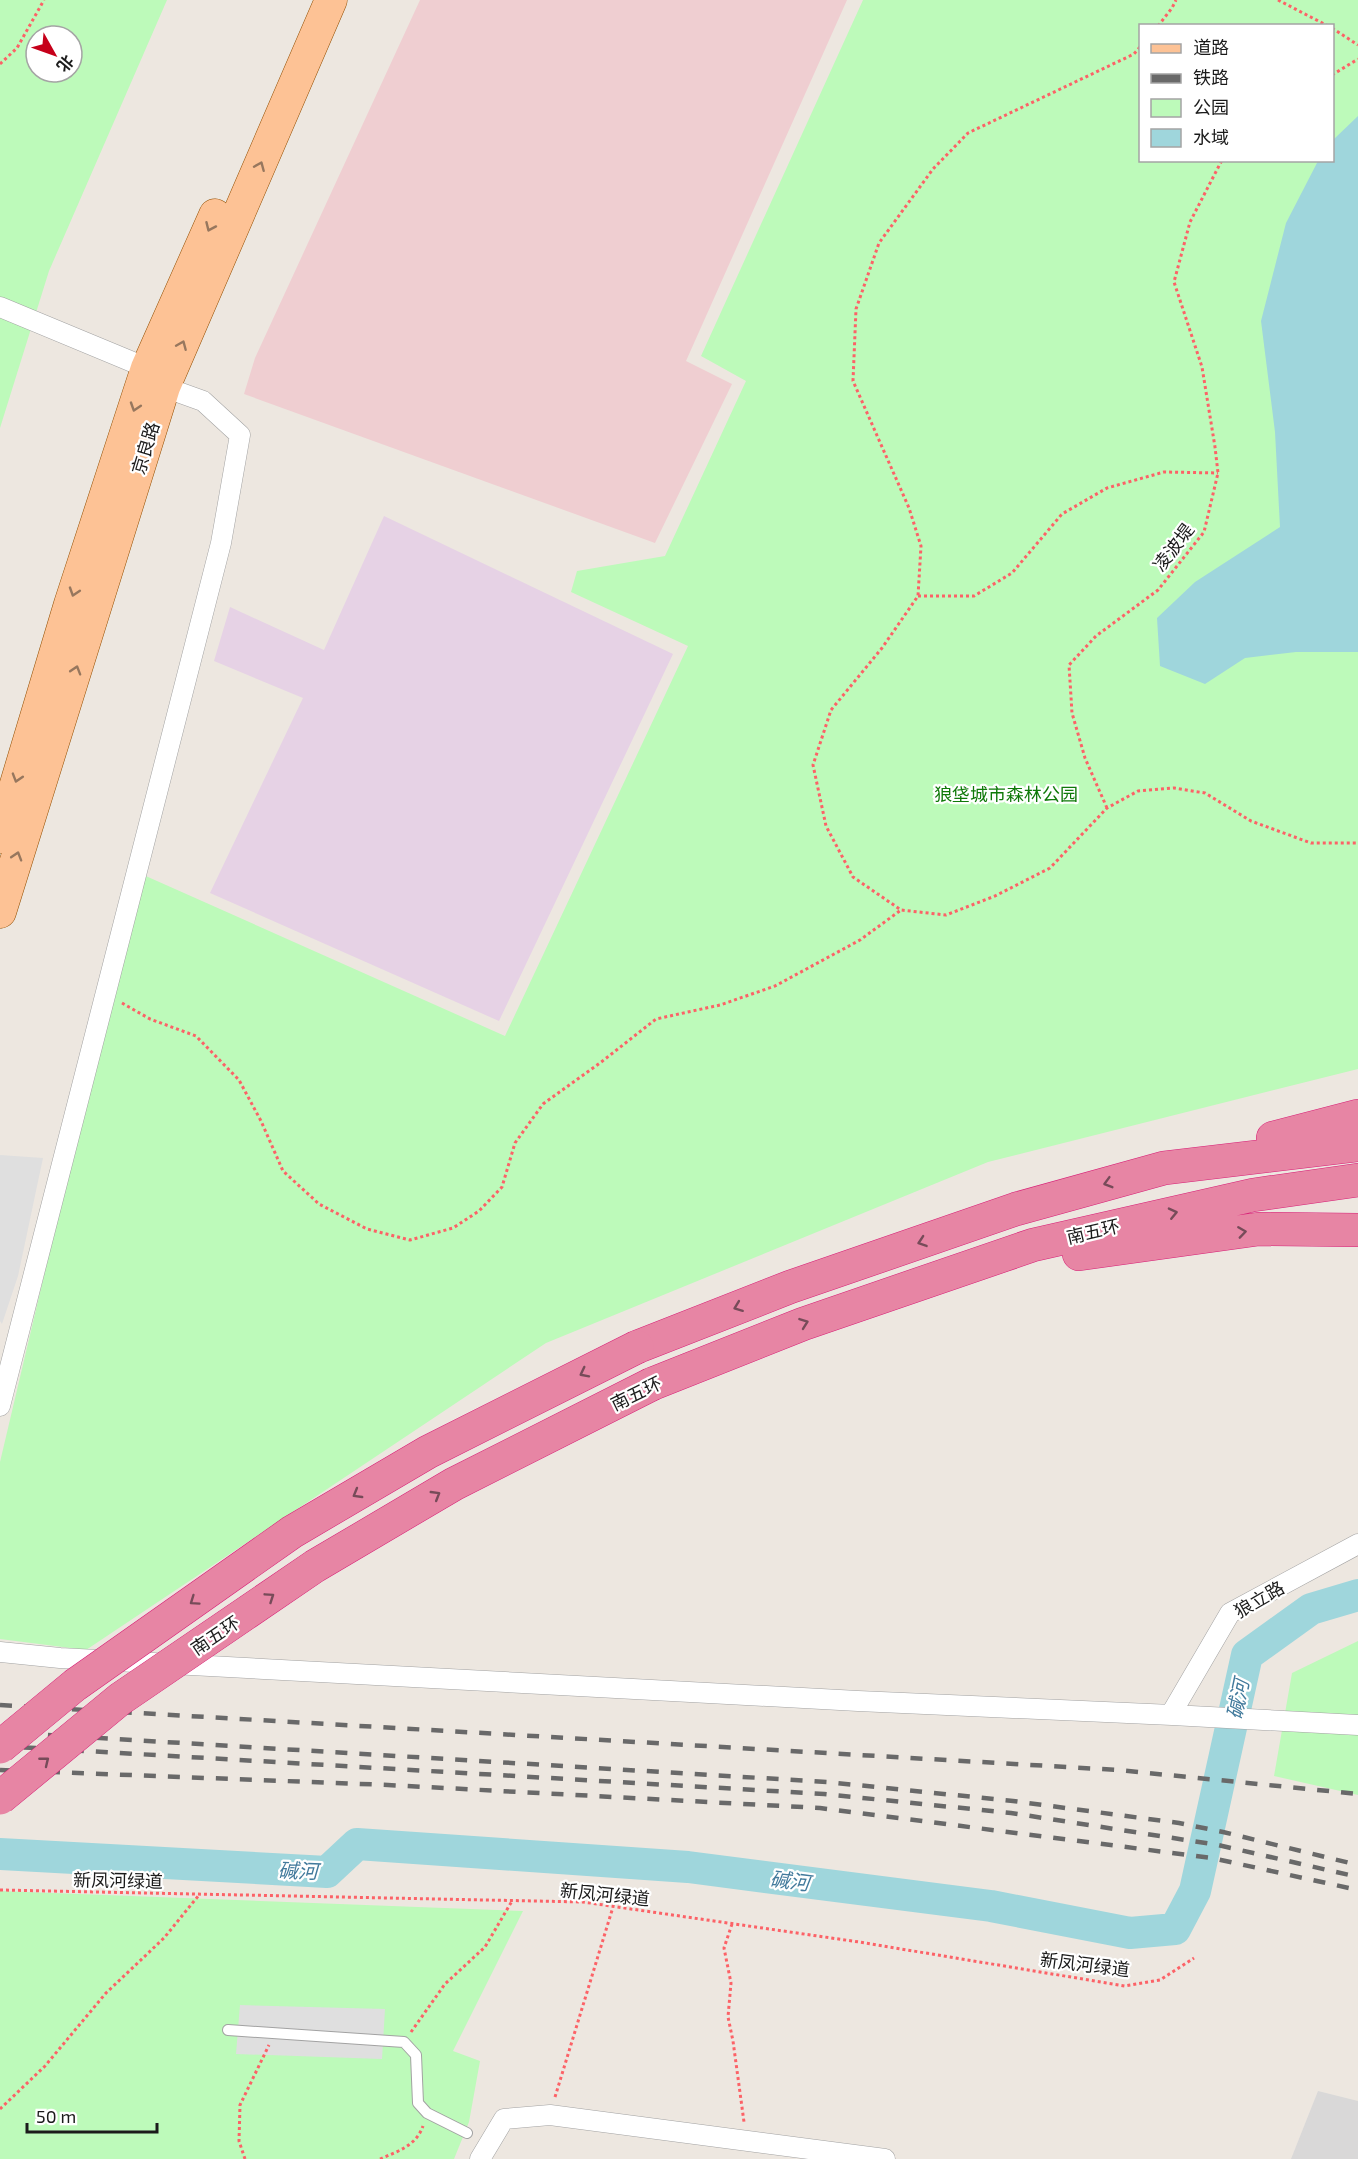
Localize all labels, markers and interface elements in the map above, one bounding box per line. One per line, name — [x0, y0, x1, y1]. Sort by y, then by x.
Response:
north arrow — [24, 24, 84, 84]
legend — [1139, 24, 1334, 162]
text: 道路 — [1193, 36, 1229, 58]
text: 北 — [53, 52, 78, 76]
text: 铁路 — [1193, 66, 1229, 88]
text: 公园 — [1193, 96, 1229, 118]
text: 水域 — [1193, 126, 1229, 148]
one-way arrow — [252, 162, 264, 173]
one-way arrow — [205, 220, 217, 231]
one-way arrow — [175, 341, 187, 352]
one-way arrow — [130, 401, 142, 412]
street label: 京良路 — [127, 419, 163, 477]
street label: 凌波堤 — [1148, 519, 1198, 575]
one-way arrow — [69, 586, 81, 597]
one-way arrow — [68, 665, 81, 676]
one-way arrow — [12, 773, 24, 783]
park label: 狼垡城市森林公园 — [934, 783, 1078, 805]
one-way arrow — [10, 851, 23, 862]
one-way arrow — [1103, 1176, 1113, 1189]
one-way arrow — [1168, 1207, 1178, 1220]
street label: 南五环 — [1064, 1214, 1122, 1248]
one-way arrow — [1237, 1226, 1246, 1238]
one-way arrow — [917, 1234, 928, 1247]
one-way arrow — [734, 1300, 745, 1312]
one-way arrow — [798, 1318, 809, 1331]
one-way arrow — [580, 1366, 591, 1377]
street label: 南五环 — [607, 1371, 665, 1415]
one-way arrow — [353, 1487, 363, 1498]
one-way arrow — [430, 1490, 440, 1502]
street label: 狼立路 — [1230, 1576, 1288, 1622]
one-way arrow — [264, 1593, 275, 1604]
one-way arrow — [190, 1594, 201, 1605]
street label: 南五环 — [186, 1611, 244, 1659]
water label: 碱河 — [1221, 1673, 1254, 1721]
one-way arrow — [38, 1757, 49, 1768]
water label: 碱河 — [278, 1857, 322, 1883]
water label: 碱河 — [769, 1866, 815, 1895]
street label: 新凤河绿道 — [73, 1868, 163, 1892]
street label: 新凤河绿道 — [559, 1878, 651, 1910]
street label: 新凤河绿道 — [1039, 1948, 1131, 1980]
scale bar — [27, 2096, 158, 2134]
text: 50 m — [36, 2105, 76, 2127]

